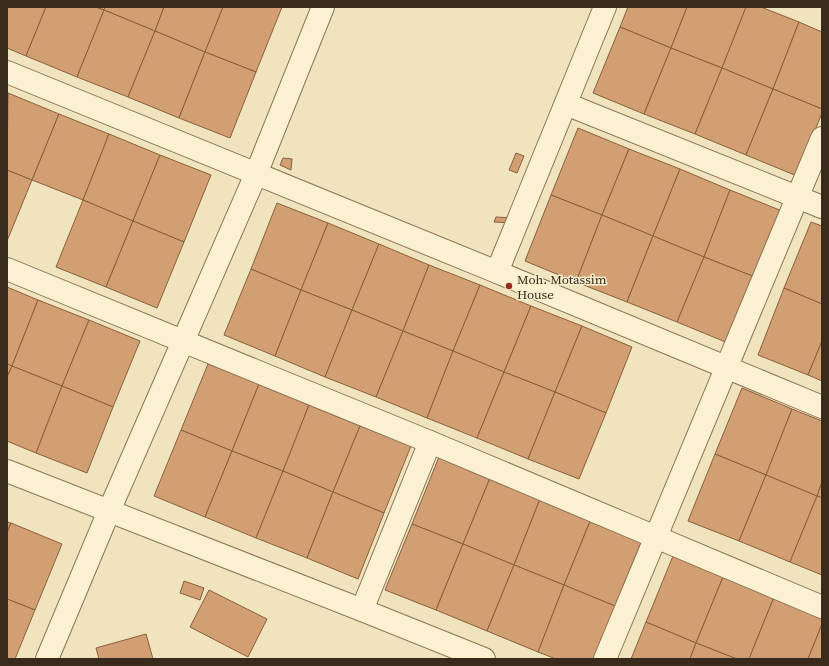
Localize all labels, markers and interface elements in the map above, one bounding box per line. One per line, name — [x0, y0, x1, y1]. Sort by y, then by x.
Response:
place label: Moh. Motassim House — [517, 271, 607, 303]
marker: Moh. Motassim House — [504, 281, 514, 291]

